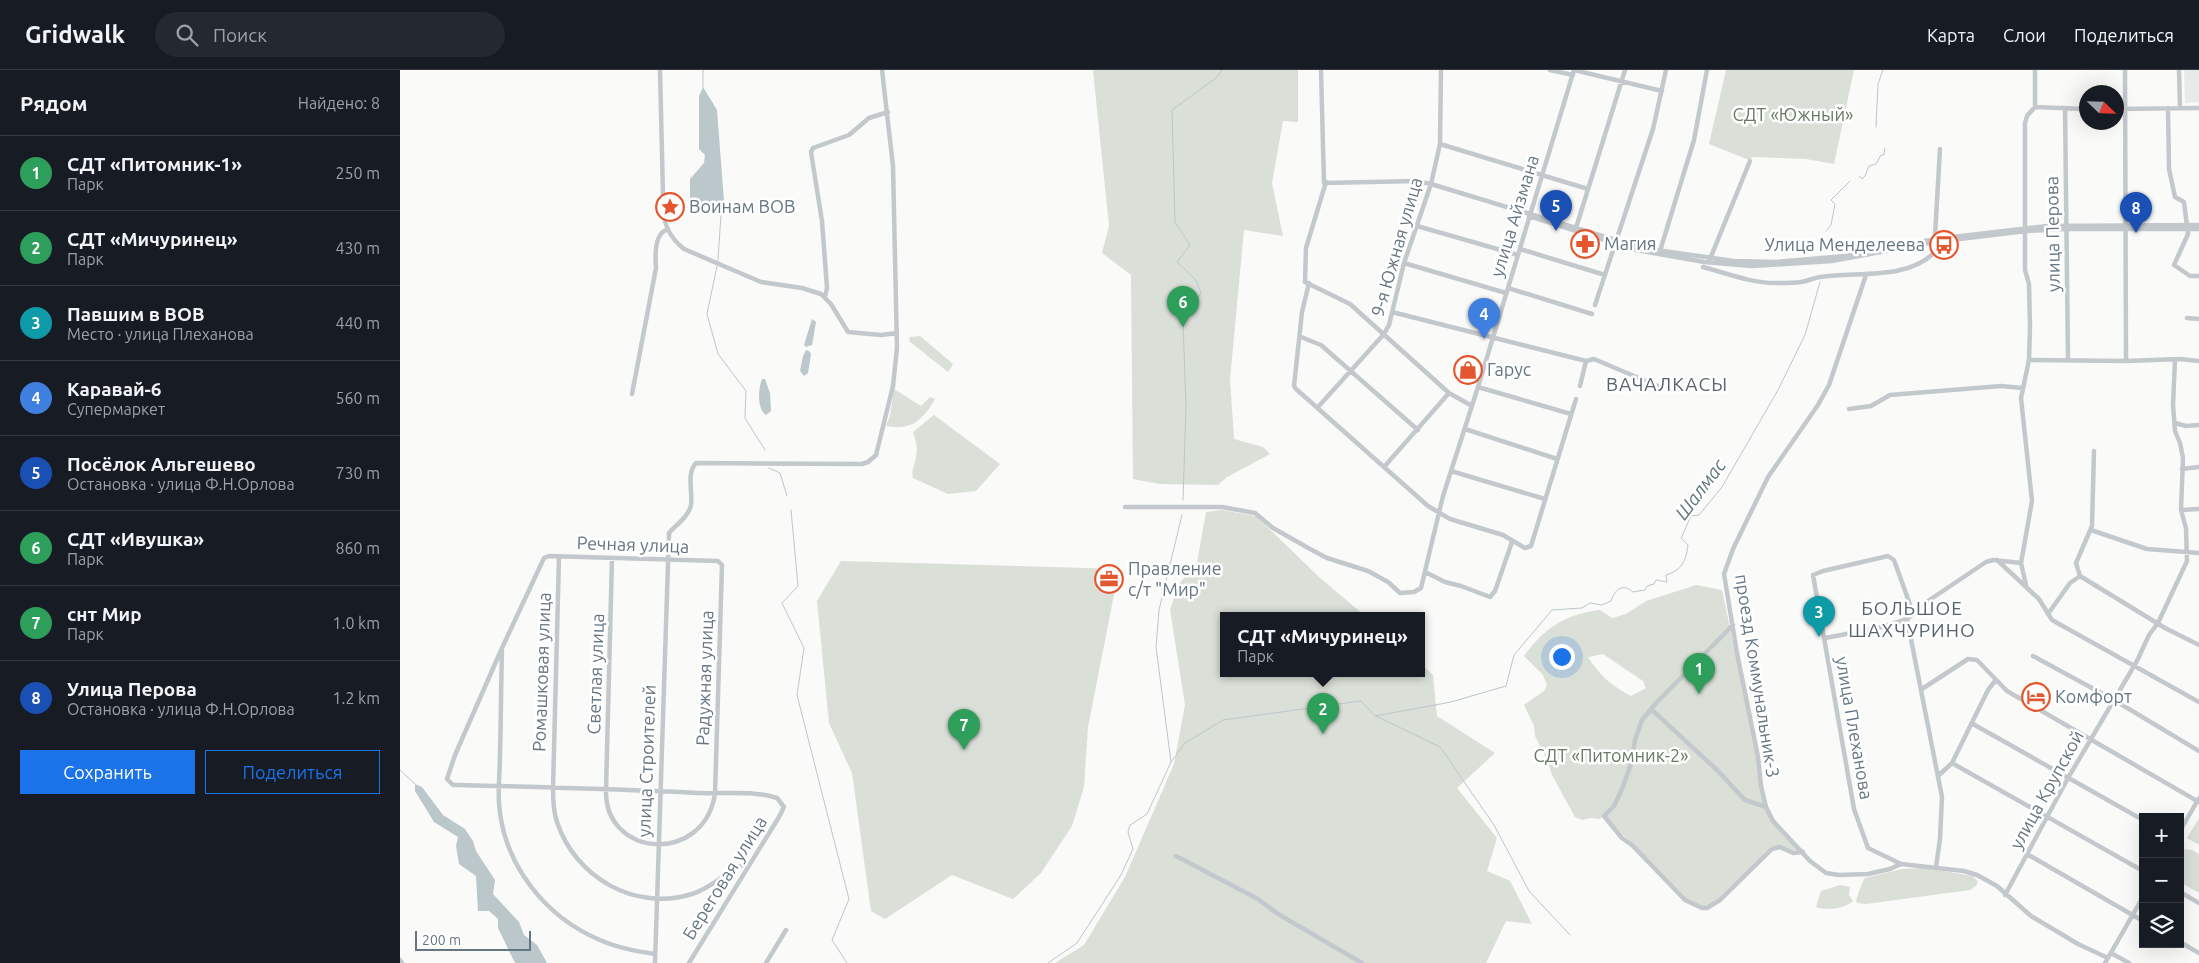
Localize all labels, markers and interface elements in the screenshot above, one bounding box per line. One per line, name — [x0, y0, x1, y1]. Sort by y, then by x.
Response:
search box — [155, 12, 505, 57]
text: Gridwalk — [25, 21, 125, 48]
icon: search — [173, 21, 201, 49]
text: Поиск — [213, 24, 267, 46]
text: Карта — [1927, 25, 1975, 45]
text: Слои — [2003, 25, 2046, 45]
text: Поделиться — [2074, 25, 2174, 45]
north arrow — [2079, 85, 2124, 130]
text: Рядом — [20, 91, 88, 115]
text: Найдено: 8 — [298, 94, 380, 112]
park label: СДТ «Южный» — [1732, 104, 1854, 124]
street label: улица Айзмана — [1486, 152, 1542, 279]
text: СДТ «Питомник-1» — [67, 153, 242, 175]
text: 1 — [31, 164, 41, 182]
text: 250 m — [335, 164, 380, 182]
text: Парк — [67, 175, 104, 193]
street label: 9-я Южная улица — [1367, 175, 1425, 319]
street label: улица Перова — [2041, 176, 2063, 292]
pin: 5 — [1540, 190, 1572, 231]
place icon: Воинам ВОВ — [655, 192, 685, 222]
pin: 8 — [2120, 192, 2152, 233]
place label: Воинам ВОВ — [689, 196, 795, 216]
text: СДТ «Мичуринец» — [67, 228, 238, 250]
pharmacy icon: Магия — [1570, 229, 1600, 259]
bus stop icon: Улица Менделеева — [1929, 230, 1959, 260]
place label: Магия — [1604, 233, 1657, 253]
place label: Улица Менделеева — [1765, 234, 1925, 254]
text: 2 — [31, 239, 41, 257]
text: 430 m — [335, 239, 380, 257]
text: Парк — [67, 250, 104, 268]
pin: 6 — [1167, 286, 1199, 327]
pin: 4 — [1468, 298, 1500, 339]
text: Павшим в ВОВ — [67, 303, 205, 325]
text: 3 — [31, 314, 41, 332]
text: 440 m — [335, 314, 380, 332]
text: Место · улица Плеханова — [67, 325, 254, 343]
shop icon: Гарус — [1453, 355, 1483, 385]
place label: Гарус — [1487, 359, 1531, 379]
district label: ВАЧАЛКАСЫ — [1606, 373, 1728, 395]
text: Каравай-6 — [67, 378, 162, 400]
text: 4 — [31, 389, 41, 407]
text: 560 m — [335, 389, 380, 407]
text: Супермаркет — [67, 400, 165, 418]
text: Посёлок Альгешево — [67, 453, 256, 475]
water label: Шалмас — [1670, 454, 1730, 524]
text: 5 — [31, 464, 41, 482]
text: 730 m — [335, 464, 380, 482]
text: Остановка · улица Ф.Н.Орлова — [67, 475, 295, 493]
text: СДТ «Ивушка» — [67, 528, 204, 550]
street label: Речная улица — [576, 532, 690, 556]
text: 6 — [31, 539, 41, 557]
text: 860 m — [335, 539, 380, 557]
text: Парк — [67, 550, 104, 568]
place label: Правление с/т "Мир" — [1128, 558, 1222, 599]
office icon: Правление с/т "Мир" — [1094, 564, 1124, 594]
street label: проезд Коммунальник-3 — [1732, 573, 1784, 779]
street label: Ромашковая улица — [528, 592, 554, 752]
pin: 3 — [1803, 596, 1835, 637]
district label: БОЛЬШОЕ ШАХЧУРИНО — [1848, 597, 1976, 641]
text: снт Мир — [67, 603, 142, 625]
street label: Радужная улица — [692, 610, 716, 746]
popup — [1220, 612, 1425, 677]
street label: Светлая улица — [583, 613, 607, 735]
text: 7 — [31, 614, 41, 632]
text: 1.0 km — [332, 614, 380, 632]
text: Парк — [67, 625, 104, 643]
text: СДТ «Мичуринец» — [1237, 625, 1408, 647]
your location — [1549, 644, 1575, 670]
text: Парк — [1237, 647, 1274, 665]
pin: 1 — [1683, 653, 1715, 694]
street label: улица Плеханова — [1833, 655, 1877, 801]
text: Улица Перова — [67, 678, 197, 700]
hotel icon: Комфорт — [2021, 682, 2051, 712]
street label: улица Строителей — [633, 684, 659, 838]
place label: Комфорт — [2055, 686, 2132, 706]
text: 8 — [31, 689, 41, 707]
text: 1.2 km — [332, 689, 380, 707]
pin: 2 — [1307, 693, 1339, 734]
text: Остановка · улица Ф.Н.Орлова — [67, 700, 295, 718]
pin: 7 — [948, 709, 980, 750]
street label: улица Крупской — [2005, 727, 2087, 852]
park label: СДТ «Питомник-2» — [1534, 745, 1688, 765]
button: Сохранить — [20, 750, 195, 794]
button: Поделиться — [205, 750, 380, 794]
street label: Береговая улица — [678, 812, 770, 943]
map controls — [2139, 813, 2184, 948]
button: + — [2139, 813, 2184, 858]
button: − — [2139, 858, 2184, 903]
button: layers — [2139, 903, 2184, 948]
scale bar — [415, 928, 531, 951]
text: 200 m — [422, 932, 461, 948]

